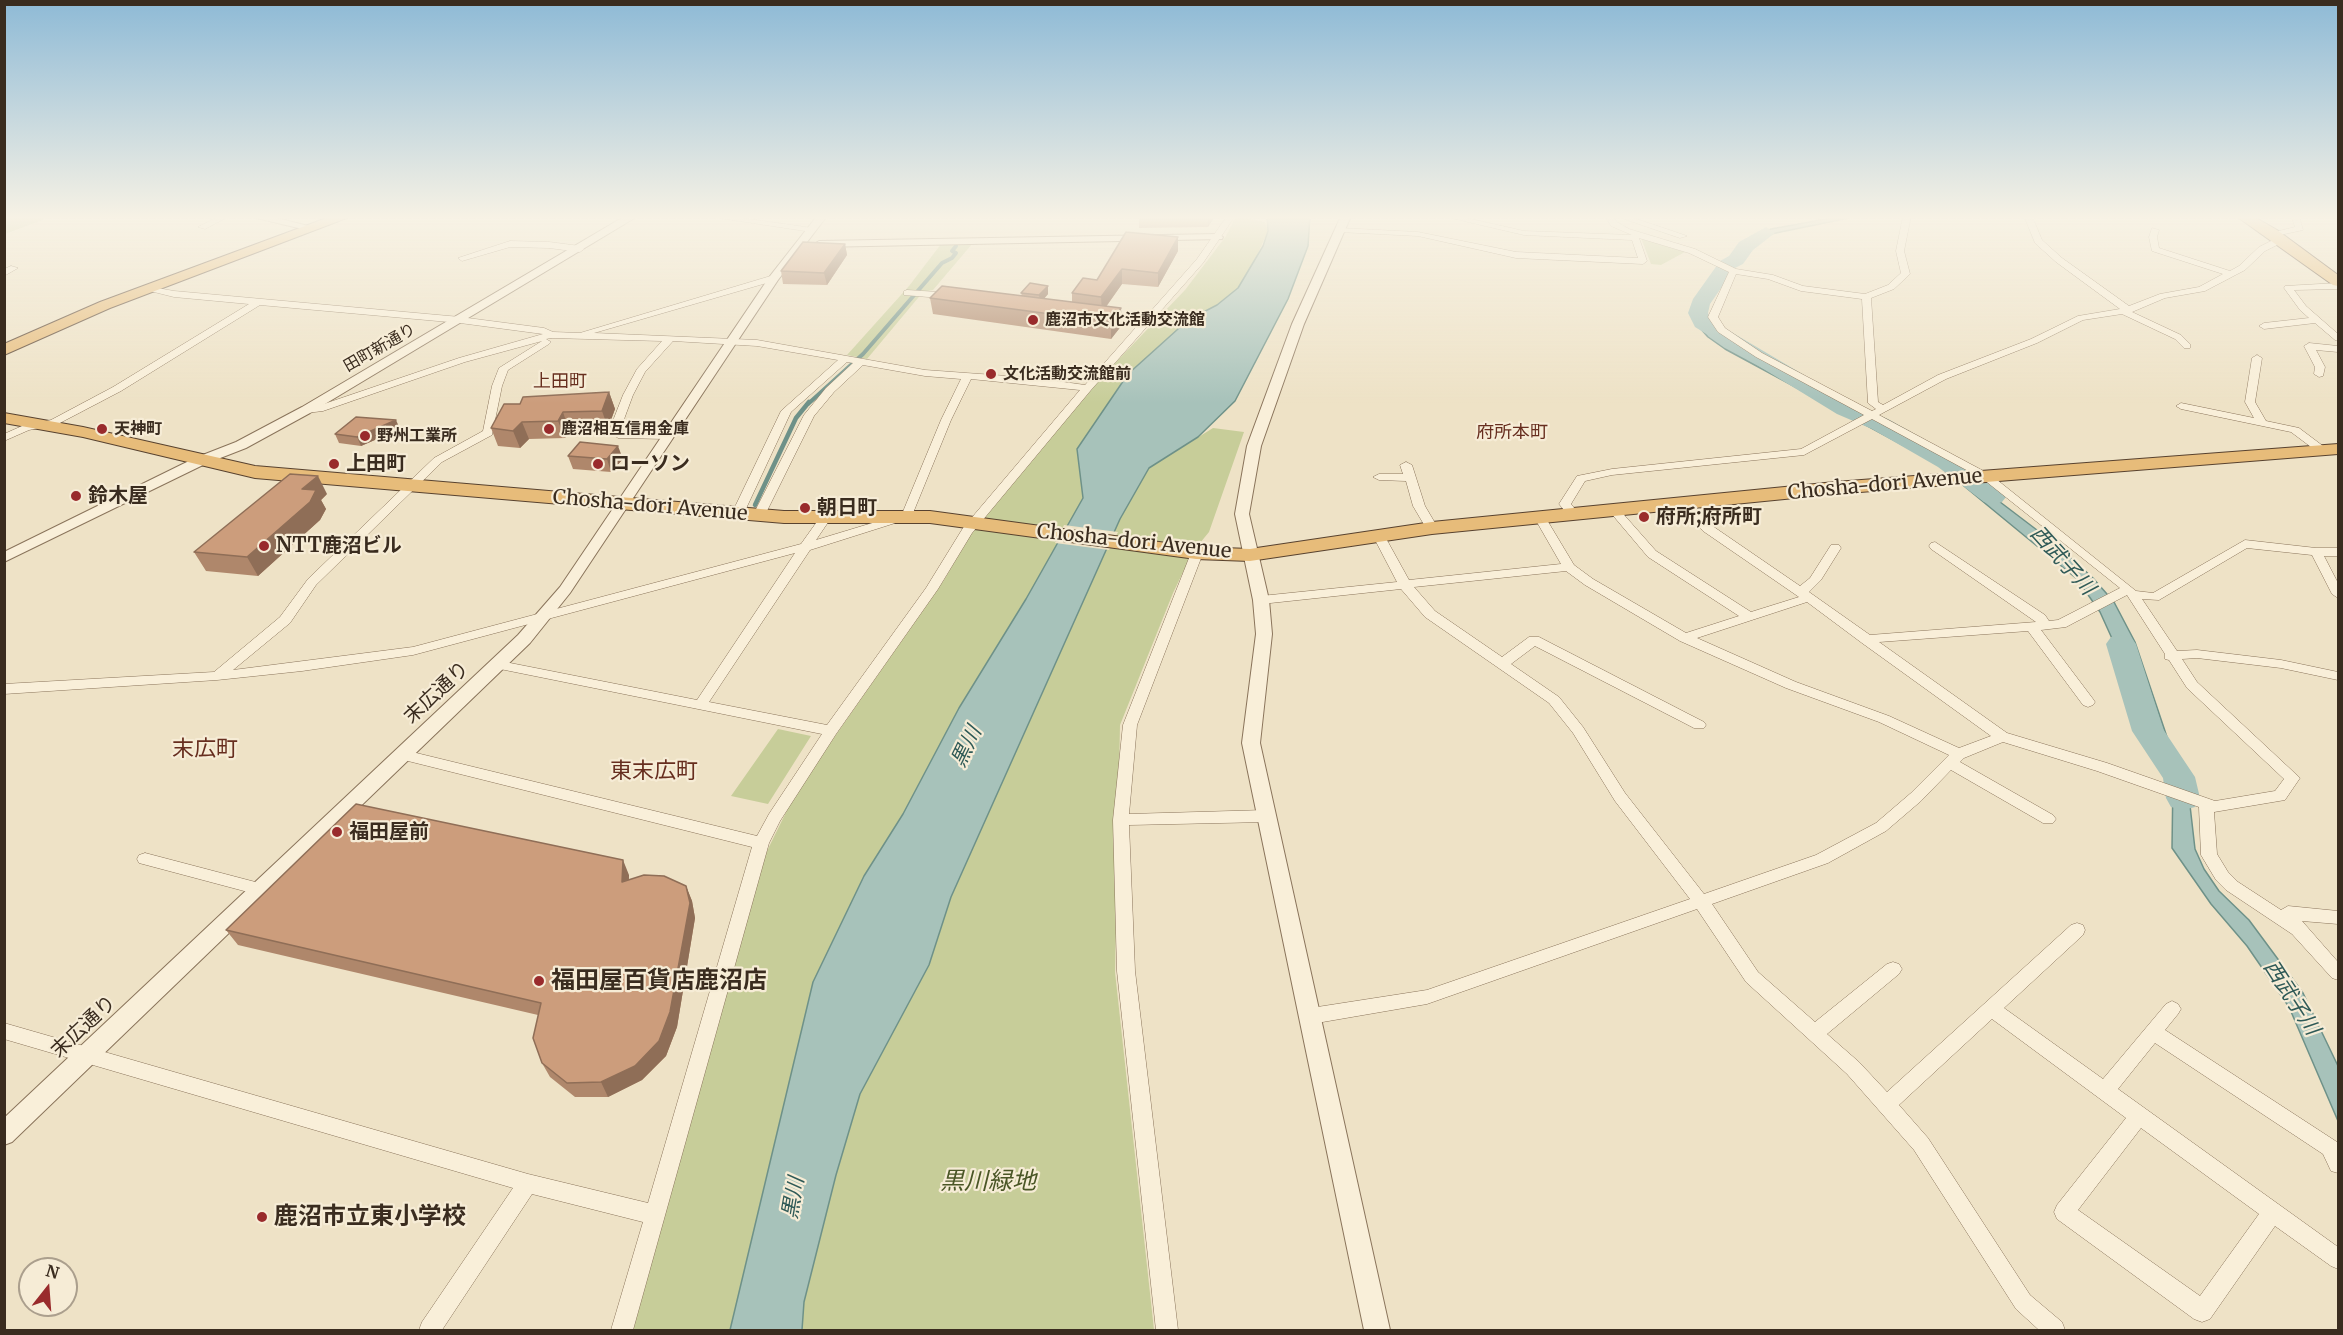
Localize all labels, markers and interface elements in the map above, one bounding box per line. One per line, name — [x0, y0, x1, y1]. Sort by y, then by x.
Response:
place label: 鹿沼市文化活動交流館 — [1045, 310, 1205, 330]
marker: 鹿沼市文化活動交流館 — [1026, 313, 1040, 327]
street label: 田町新通り — [341, 320, 419, 376]
place label: 文化活動交流館前 — [1003, 364, 1131, 384]
marker: 文化活動交流館前 — [984, 367, 998, 381]
district label: 上田町 — [533, 371, 587, 393]
place label: 天神町 — [114, 419, 162, 439]
place label: 鹿沼相互信用金庫 — [561, 419, 689, 439]
marker: 天神町 — [95, 422, 109, 436]
marker: 鹿沼相互信用金庫 — [542, 422, 556, 436]
district label: 府所本町 — [1476, 422, 1548, 444]
place label: 野州工業所 — [377, 426, 457, 446]
marker: 野州工業所 — [358, 429, 372, 443]
place label: 上田町 — [346, 452, 406, 476]
place label: ローソン — [610, 452, 690, 476]
marker: 上田町 — [327, 457, 341, 471]
marker: ローソン — [591, 457, 605, 471]
street label: Chosha-dori Avenue — [1787, 465, 1983, 505]
place label: 鈴木屋 — [88, 484, 148, 508]
street label: Chosha-dori Avenue — [552, 486, 748, 526]
marker: 鈴木屋 — [69, 489, 83, 503]
place label: 朝日町 — [817, 496, 877, 520]
marker: 朝日町 — [798, 501, 812, 515]
place label: 府所;府所町 — [1656, 505, 1762, 529]
marker: 府所;府所町 — [1637, 510, 1651, 524]
street label: Chosha-dori Avenue — [1036, 520, 1232, 564]
water label: 西武子川 — [2025, 521, 2099, 601]
place label: NTT鹿沼ビル — [276, 534, 402, 558]
marker: NTT鹿沼ビル — [257, 539, 271, 553]
street label: 末広通り — [400, 657, 474, 729]
water label: 黒川 — [946, 723, 988, 771]
district label: 末広町 — [172, 737, 238, 763]
district label: 東末広町 — [610, 759, 698, 785]
place label: 福田屋前 — [349, 820, 429, 844]
marker: 福田屋前 — [330, 825, 344, 839]
water label: 西武子川 — [2258, 956, 2324, 1040]
place label: 福田屋百貨店鹿沼店 — [551, 967, 767, 995]
marker: 福田屋百貨店鹿沼店 — [532, 974, 546, 988]
street label: 末広通り — [47, 991, 121, 1063]
park label: 黒川緑地 — [940, 1168, 1036, 1196]
water label: 黒川 — [778, 1175, 810, 1221]
place label: 鹿沼市立東小学校 — [274, 1203, 466, 1231]
marker: 鹿沼市立東小学校 — [255, 1210, 269, 1224]
north arrow — [18, 1257, 78, 1317]
text: N — [44, 1260, 62, 1283]

